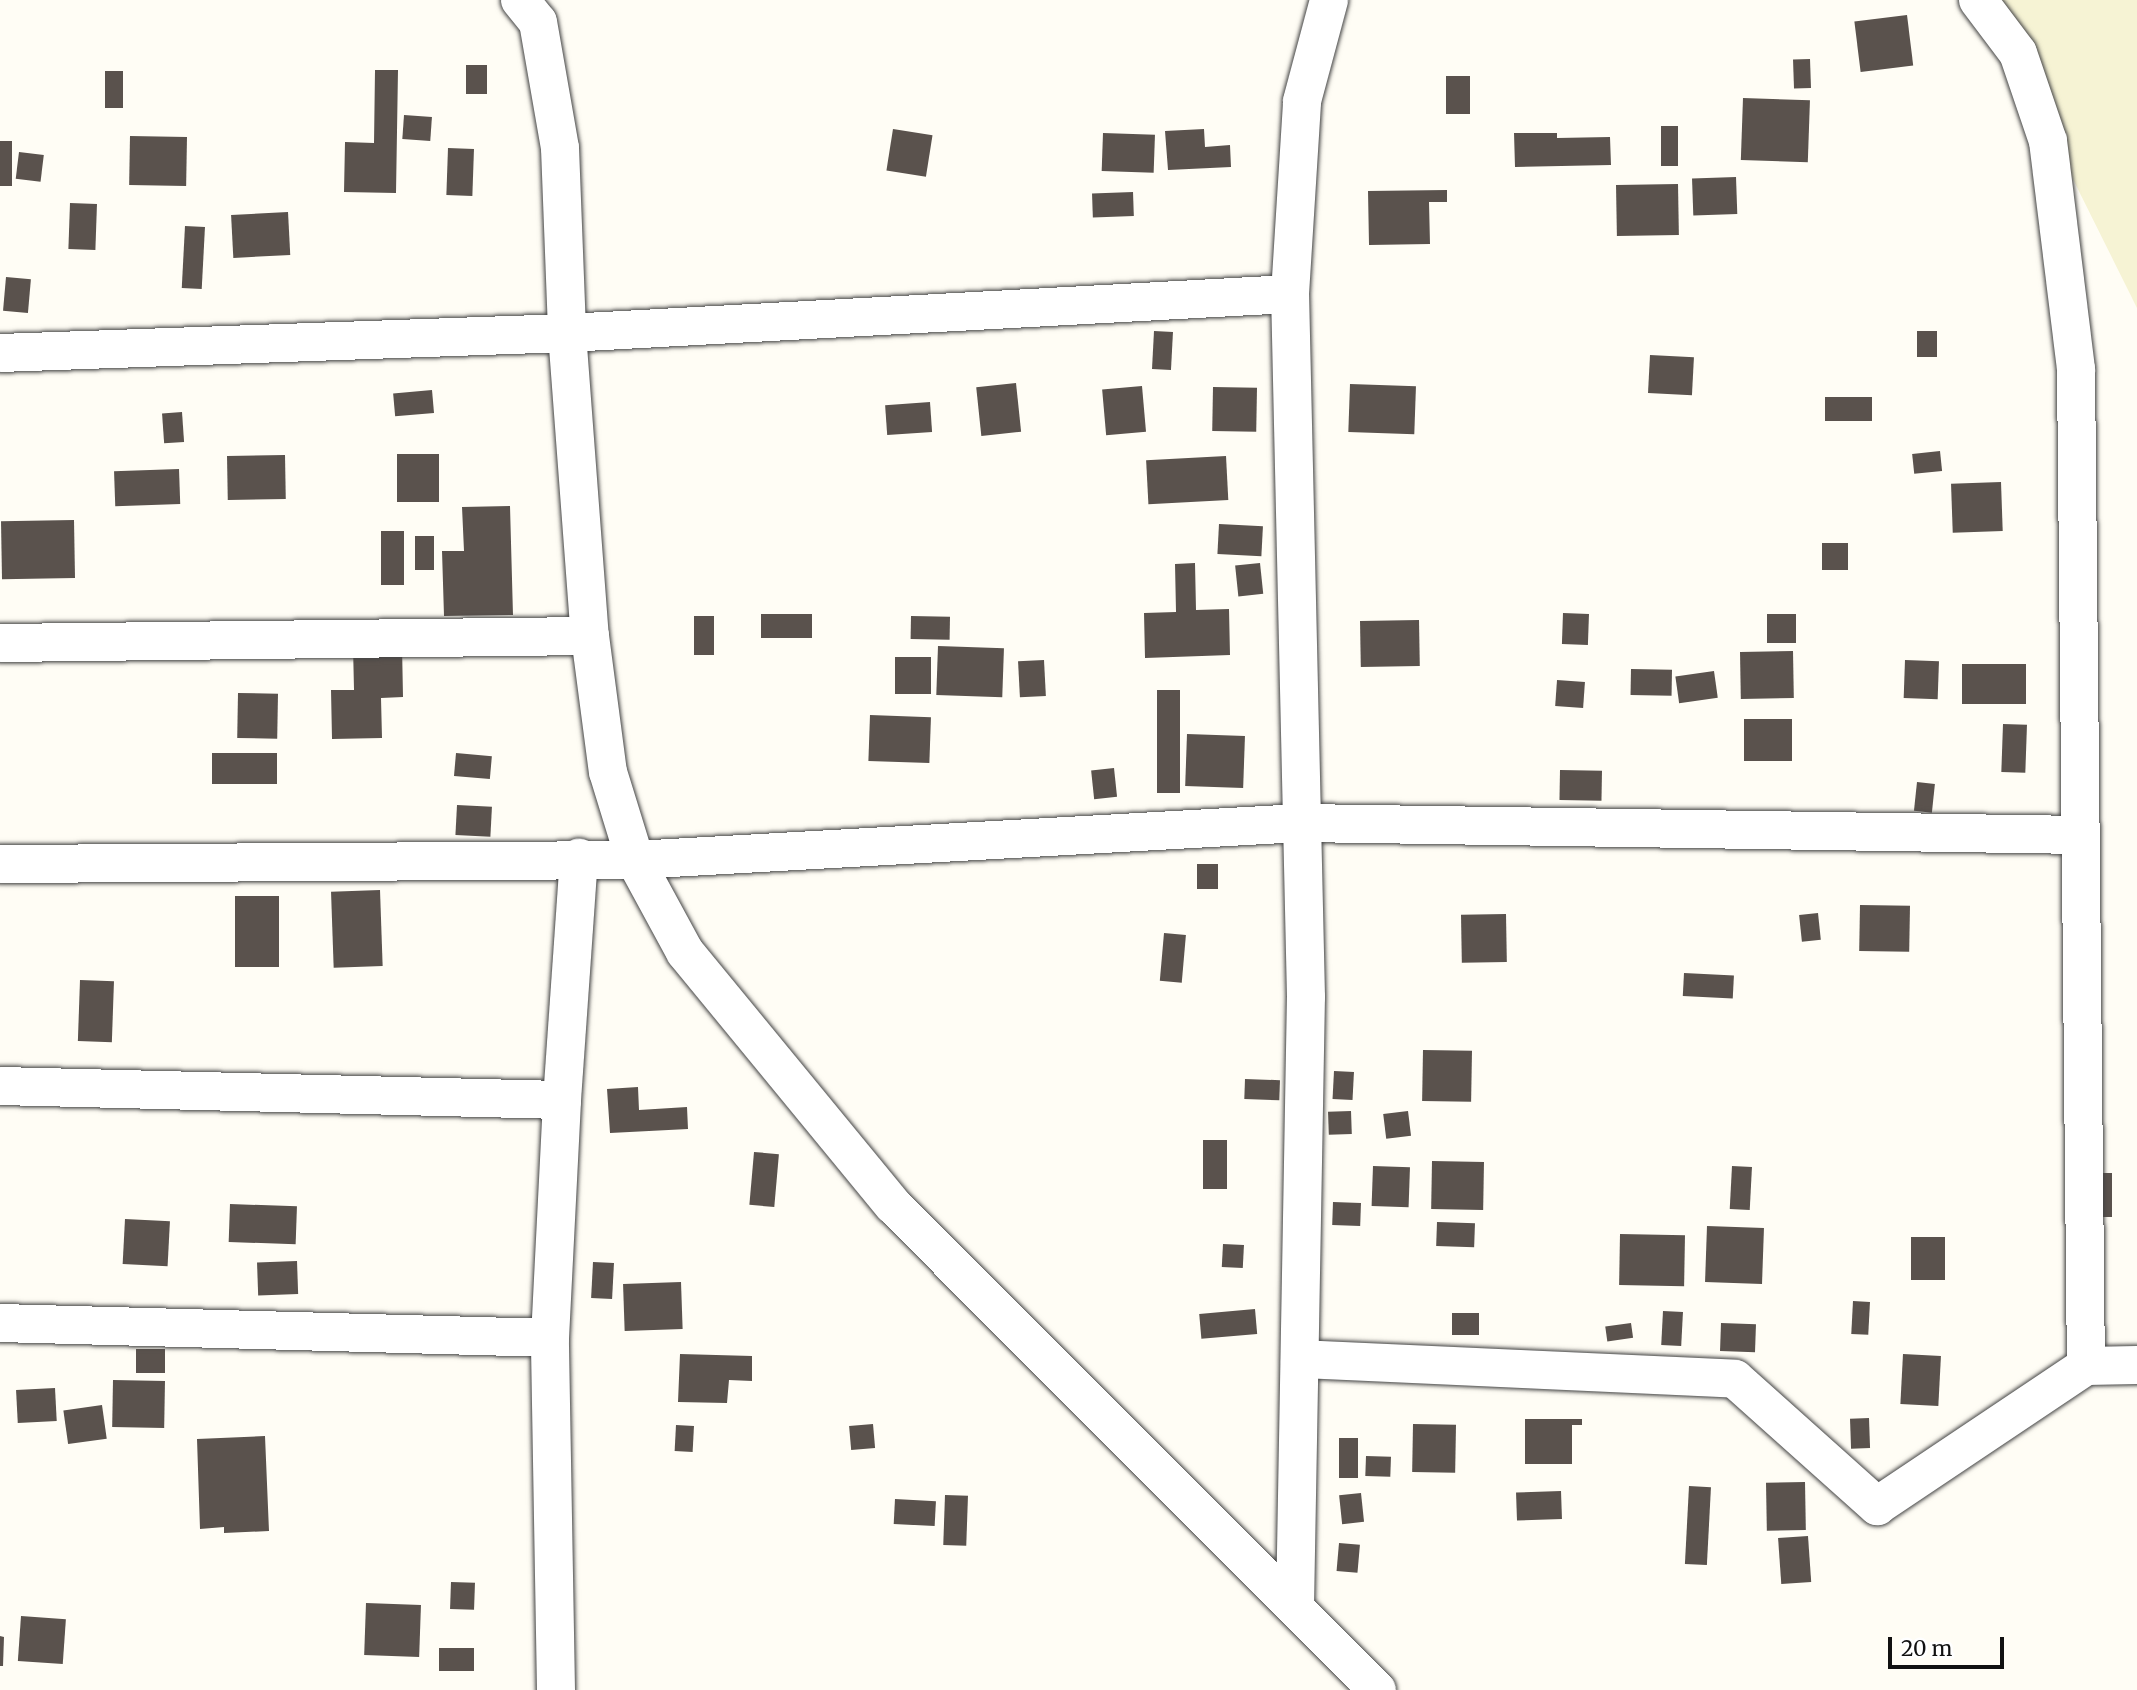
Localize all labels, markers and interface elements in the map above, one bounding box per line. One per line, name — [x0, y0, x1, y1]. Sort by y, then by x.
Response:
scale bar — [1892, 1624, 2008, 1668]
text: 20 m — [1901, 1635, 1952, 1662]

